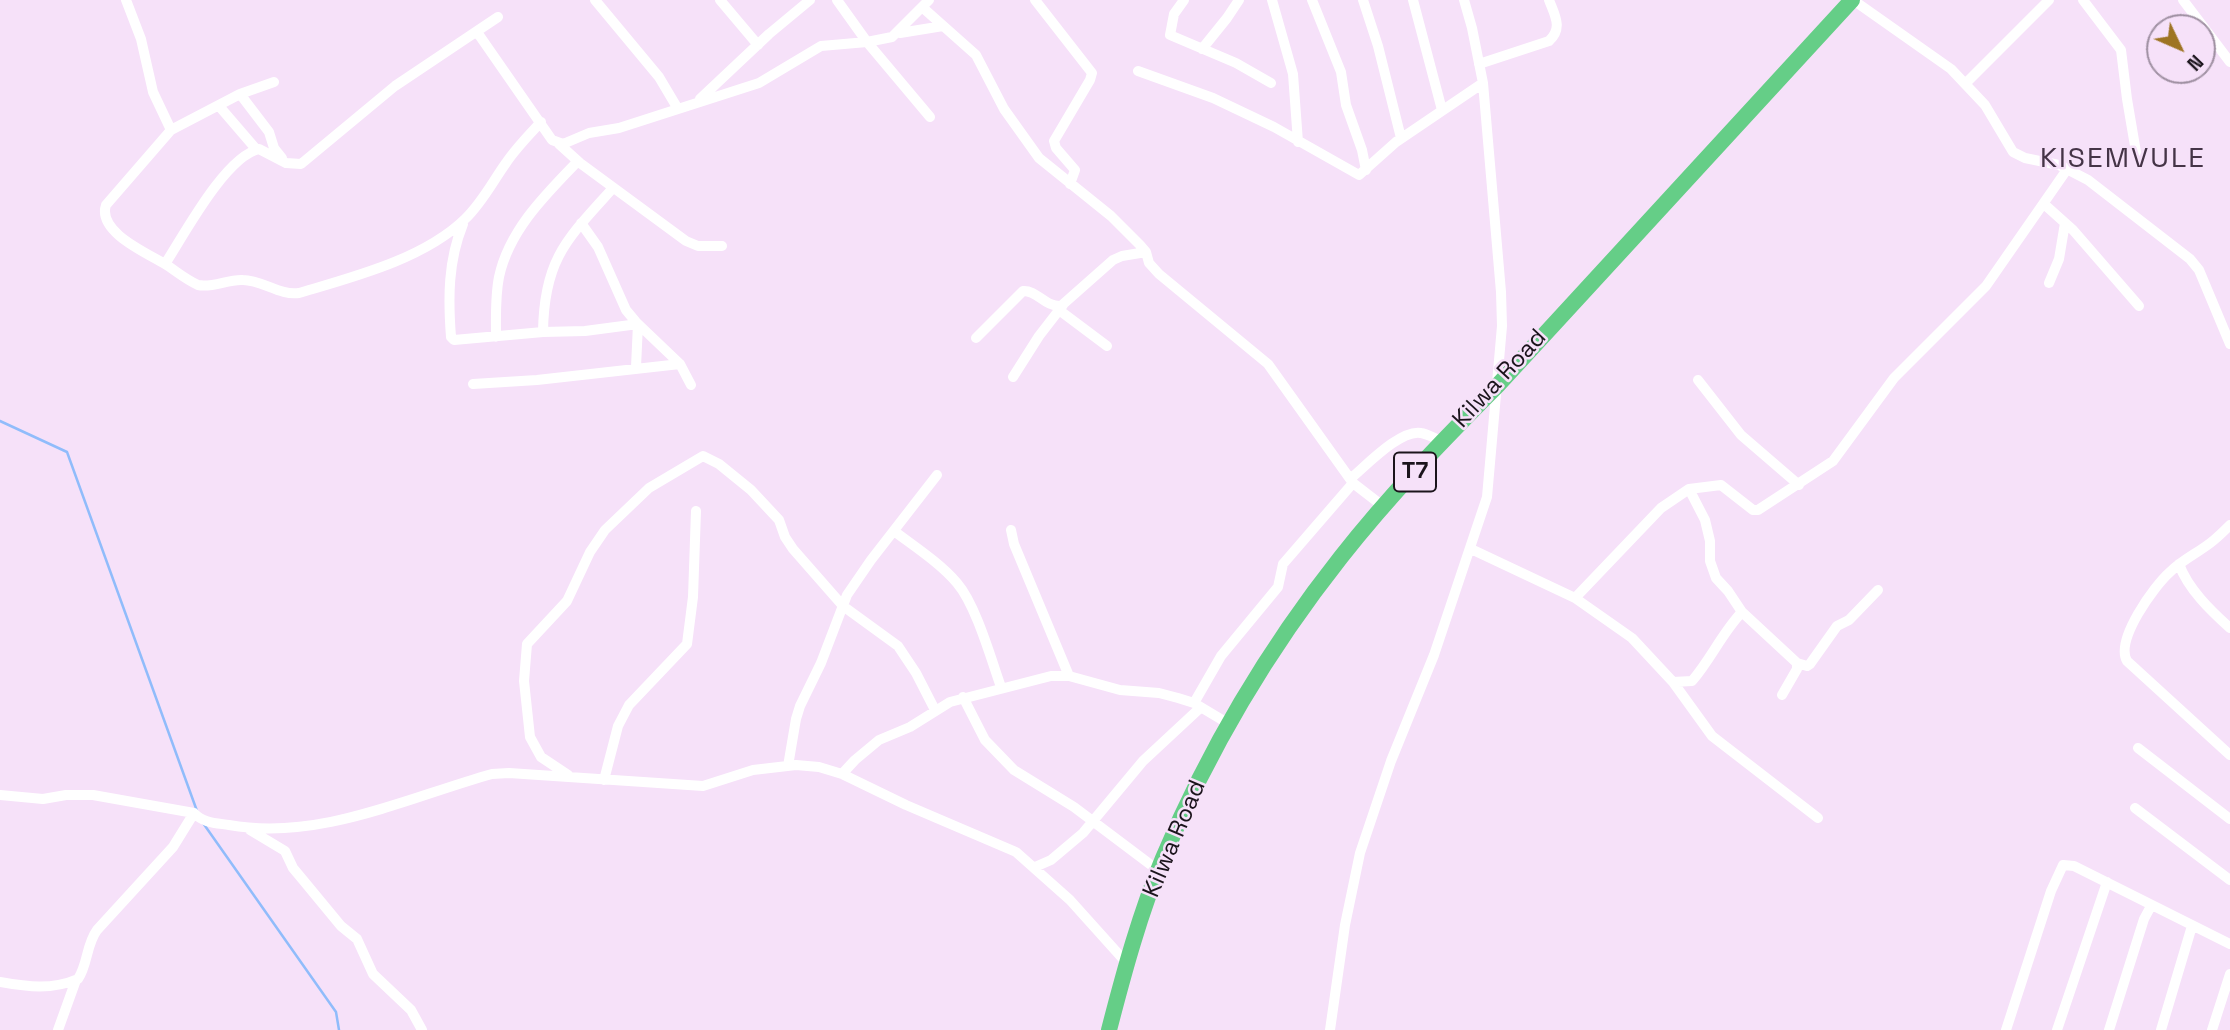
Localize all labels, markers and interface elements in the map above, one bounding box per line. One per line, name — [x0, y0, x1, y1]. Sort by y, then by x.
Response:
north arrow — [2146, 14, 2216, 84]
text: N — [2182, 49, 2208, 76]
district label: KISEMVULE — [2041, 142, 2205, 176]
street label: Kilwa Road — [1447, 324, 1553, 434]
road number: T7 — [1394, 452, 1436, 492]
street label: Kilwa Road — [1137, 776, 1213, 902]

